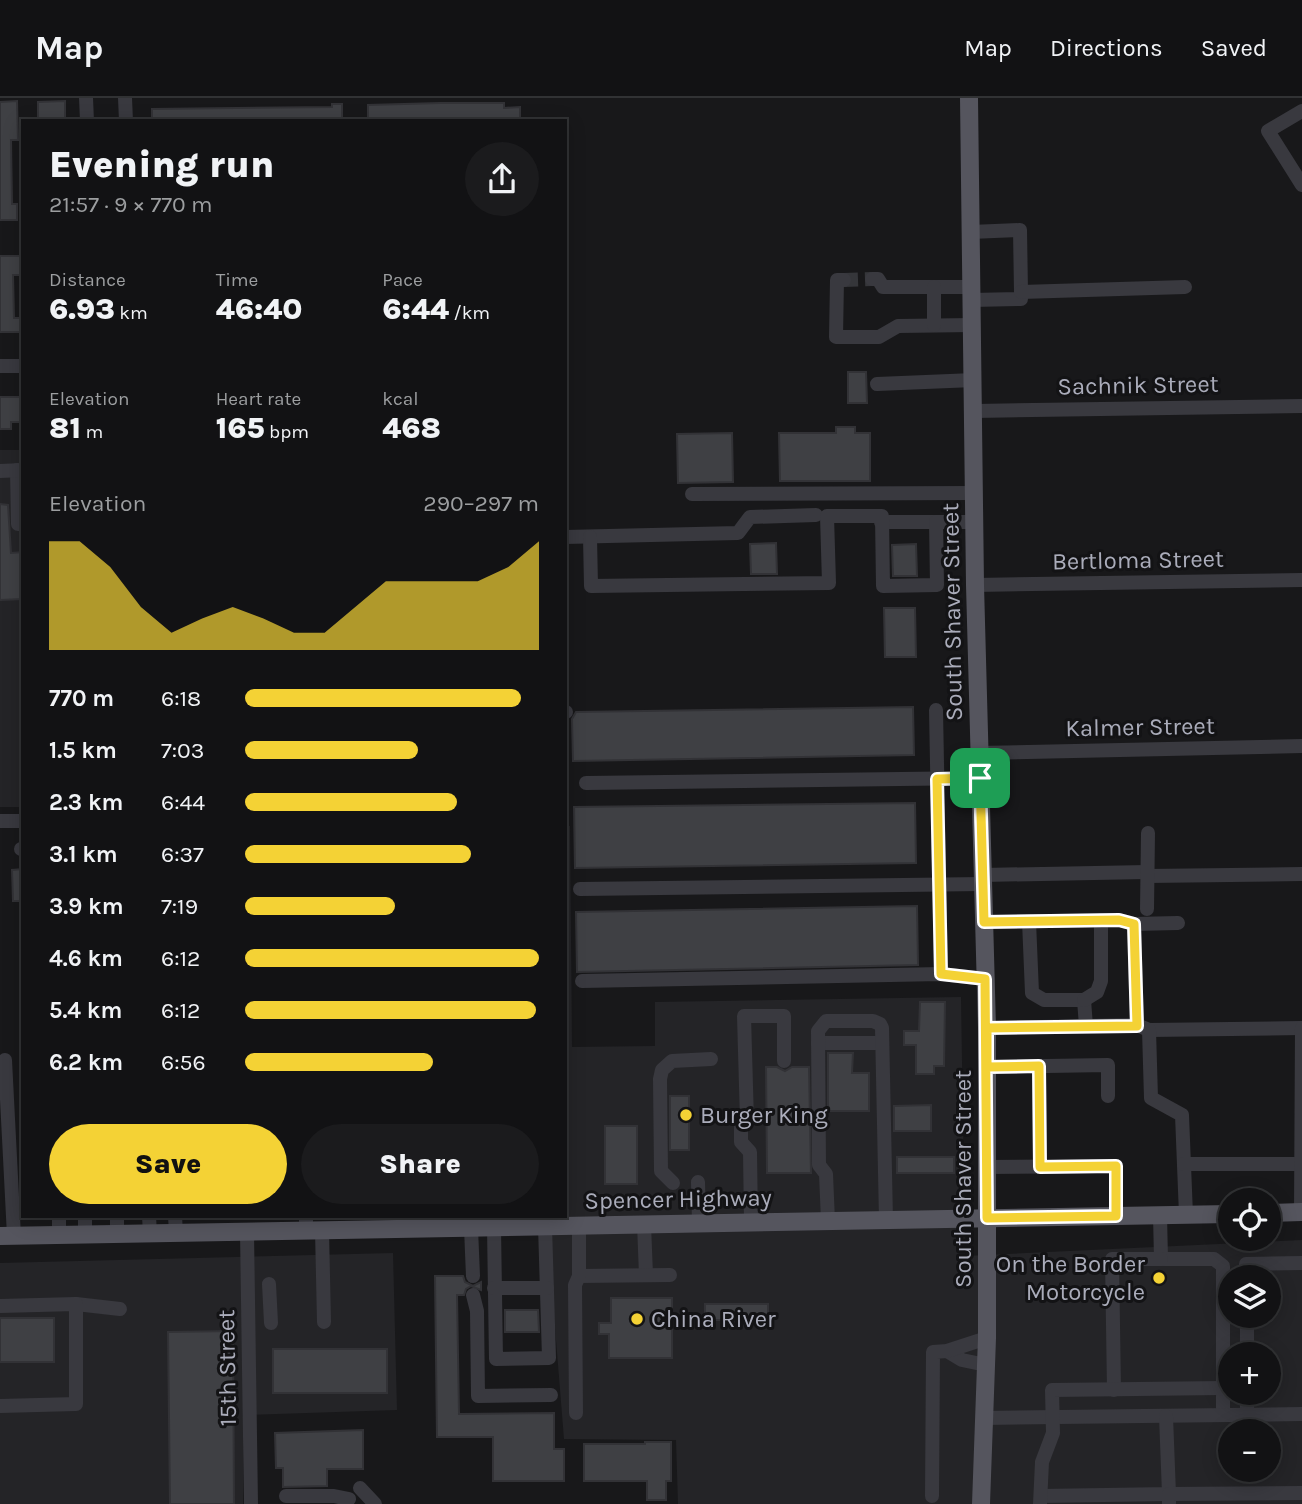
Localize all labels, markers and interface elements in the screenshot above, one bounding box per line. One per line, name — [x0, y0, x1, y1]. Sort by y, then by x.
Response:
text: Map — [35, 29, 103, 67]
text: Map — [964, 34, 1012, 62]
text: Directions — [1050, 34, 1163, 62]
text: Saved — [1201, 34, 1267, 62]
text: Evening run — [49, 142, 274, 187]
button: share — [465, 142, 539, 216]
text: 21:57 · 9 × 770 m — [49, 191, 213, 218]
text: Distance — [49, 269, 126, 291]
text: Time — [216, 269, 258, 291]
text: Pace — [382, 269, 423, 291]
text: 6.93 — [49, 291, 115, 327]
text: 46:40 — [216, 291, 302, 327]
text: 6:44 — [382, 291, 449, 327]
text: km — [115, 302, 148, 324]
text: /km — [449, 302, 490, 324]
street label: Sachnik Street — [1057, 370, 1219, 400]
text: Elevation — [49, 388, 129, 410]
text: Heart rate — [216, 388, 301, 410]
text: kcal — [382, 388, 419, 410]
text: 81 — [49, 410, 81, 446]
text: 165 — [216, 410, 264, 446]
text: 468 — [382, 410, 441, 446]
text: m — [81, 421, 103, 443]
text: bpm — [264, 421, 309, 443]
text: Elevation — [49, 490, 146, 517]
text: 290–297 m — [423, 490, 539, 517]
street label: South Shaver Street — [936, 503, 968, 721]
street label: Bertloma Street — [1052, 545, 1224, 575]
text: 770 m — [49, 685, 114, 712]
text: 6:18 — [161, 685, 201, 712]
street label: Kalmer Street — [1065, 712, 1215, 742]
text: 1.5 km — [49, 737, 117, 764]
text: 7:03 — [161, 737, 204, 764]
pin — [950, 748, 1010, 808]
icon: arrive — [961, 759, 999, 797]
text: 2.3 km — [49, 789, 123, 816]
text: 6:44 — [161, 789, 205, 816]
text: 3.1 km — [49, 841, 118, 868]
text: 6:37 — [161, 841, 204, 868]
text: 3.9 km — [49, 893, 124, 920]
text: 7:19 — [161, 893, 198, 920]
text: 4.6 km — [49, 945, 123, 972]
text: 6:12 — [161, 945, 200, 972]
text: 5.4 km — [49, 997, 122, 1024]
text: 6:12 — [161, 997, 200, 1024]
text: 6.2 km — [49, 1049, 123, 1076]
text: 6:56 — [161, 1049, 206, 1076]
street label: South Shaver Street — [949, 1070, 977, 1288]
place label: Burger King — [700, 1101, 828, 1129]
marker: Burger King — [678, 1107, 694, 1123]
button: Save — [49, 1124, 287, 1204]
button: Share — [301, 1124, 539, 1204]
street label: Spencer Highway — [584, 1183, 772, 1215]
map controls — [1218, 1188, 1281, 1482]
button: locate — [1218, 1188, 1281, 1251]
place label: On the Border Motorcycle — [996, 1250, 1145, 1306]
button: layers — [1218, 1265, 1281, 1328]
marker: On the Border Motorcycle — [1151, 1270, 1167, 1286]
place label: China River — [651, 1305, 776, 1333]
street label: 15th Street — [212, 1309, 242, 1427]
marker: China River — [629, 1311, 645, 1327]
button: + — [1218, 1342, 1281, 1405]
button: − — [1218, 1419, 1281, 1482]

